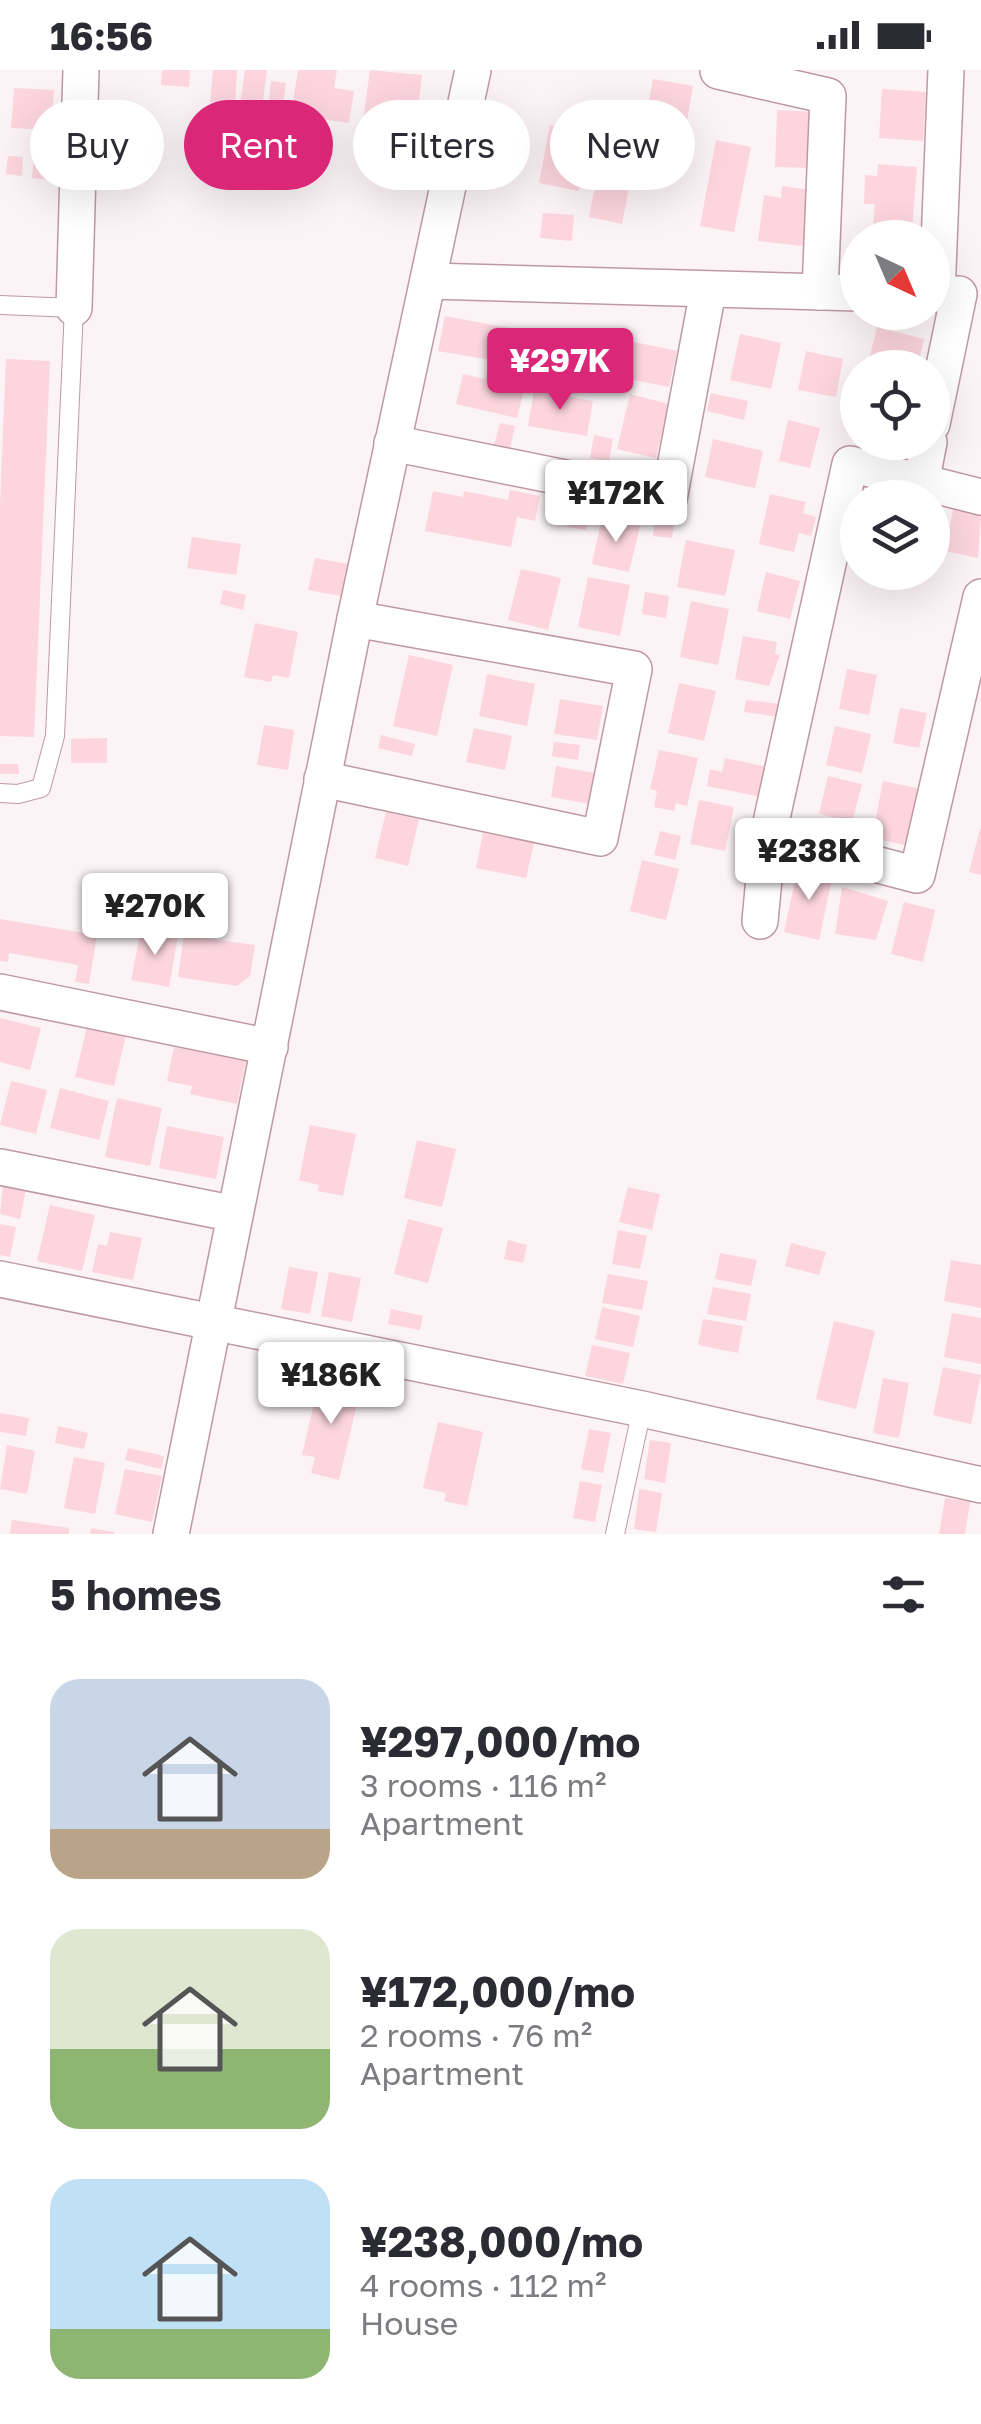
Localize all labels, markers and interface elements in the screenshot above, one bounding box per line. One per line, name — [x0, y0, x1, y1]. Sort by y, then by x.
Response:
text: 16:56 — [50, 13, 153, 58]
chip: Buy — [30, 100, 164, 190]
chip: Rent — [184, 100, 333, 190]
chip: Filters — [353, 100, 530, 190]
chip: New — [550, 100, 695, 190]
north arrow — [840, 220, 950, 330]
map controls — [840, 220, 950, 590]
pin: ¥297K — [490, 328, 630, 413]
text: ¥297K — [509, 341, 611, 379]
button: locate — [840, 350, 950, 460]
pin: ¥172K — [546, 460, 686, 545]
text: ¥172K — [567, 473, 665, 511]
button: layers — [840, 480, 950, 590]
pin: ¥238K — [739, 818, 879, 903]
text: ¥238K — [757, 831, 861, 869]
pin: ¥270K — [85, 873, 225, 958]
text: ¥270K — [104, 886, 206, 924]
pin: ¥186K — [261, 1342, 401, 1427]
text: ¥186K — [280, 1355, 382, 1393]
icon: filters — [876, 1567, 931, 1622]
text: 5 homes — [50, 1569, 222, 1619]
text: ¥297,000/mo — [360, 1716, 640, 1766]
icon: home — [130, 1719, 250, 1839]
text: 3 rooms · 116 m² — [360, 1766, 606, 1804]
text: Apartment — [360, 1804, 524, 1842]
text: ¥172,000/mo — [360, 1966, 635, 2016]
icon: home — [130, 1969, 250, 2089]
text: 2 rooms · 76 m² — [360, 2016, 592, 2054]
text: Apartment — [360, 2054, 524, 2092]
text: ¥238,000/mo — [360, 2216, 643, 2266]
icon: home — [130, 2219, 250, 2339]
text: 4 rooms · 112 m² — [360, 2266, 606, 2304]
text: House — [360, 2304, 458, 2342]

